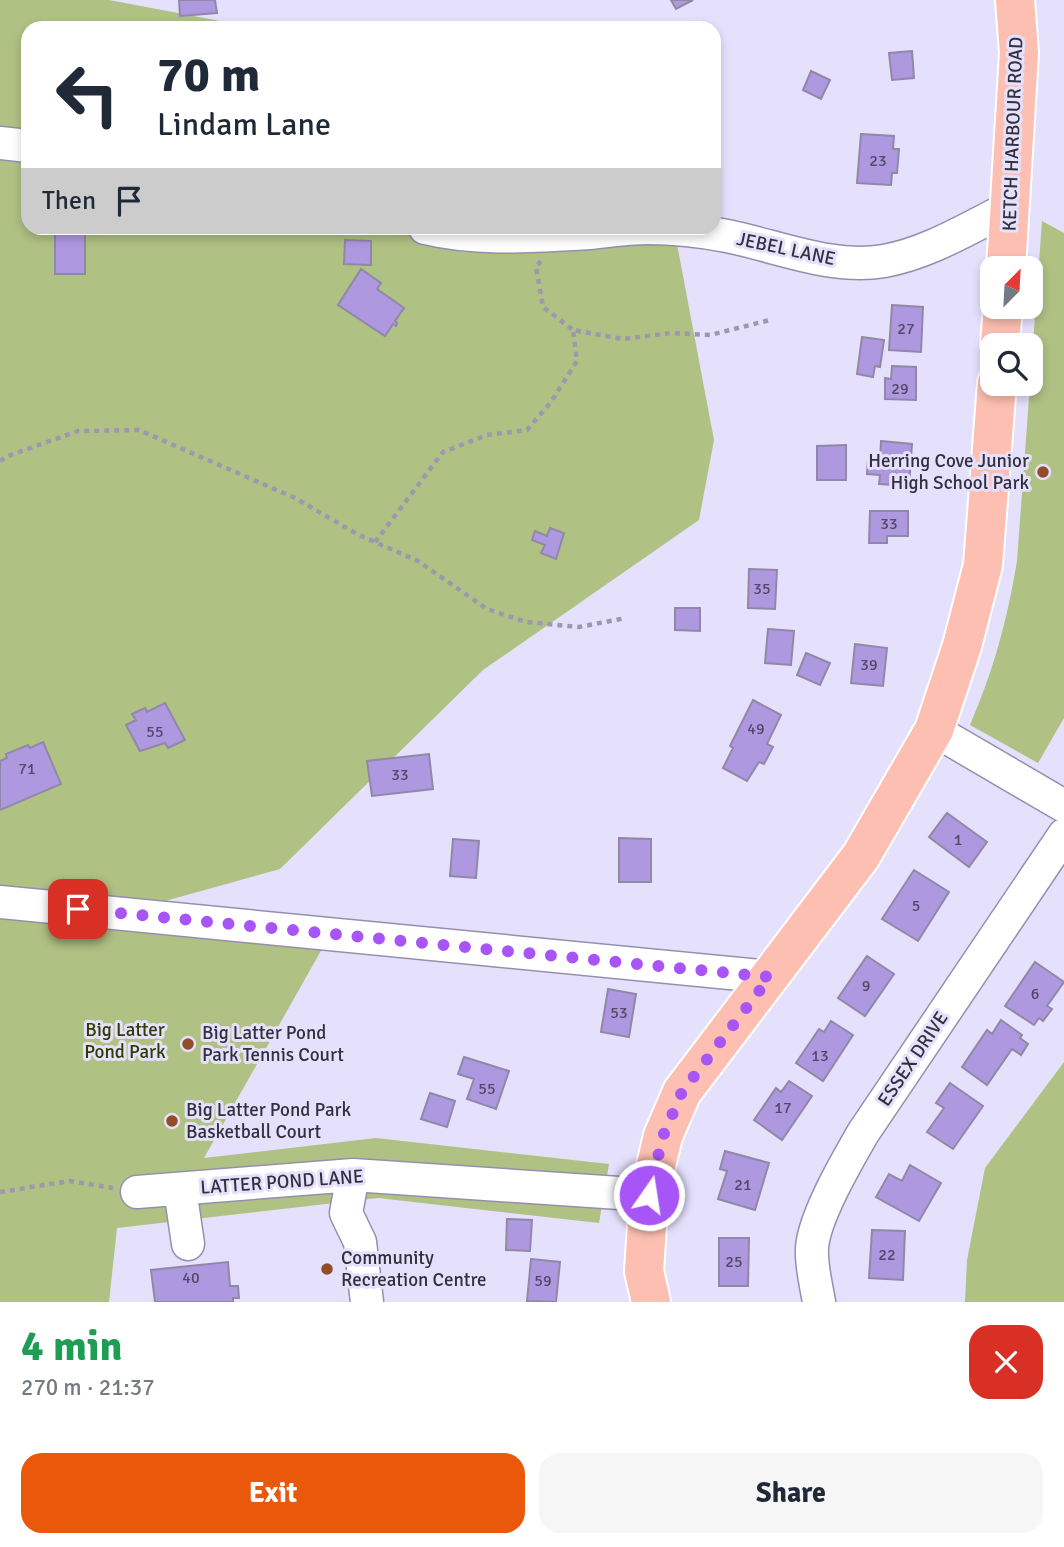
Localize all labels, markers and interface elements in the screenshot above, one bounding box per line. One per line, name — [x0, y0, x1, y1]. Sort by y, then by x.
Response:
street label: KETCH HARBOUR ROAD — [998, 36, 1028, 232]
text: 70 m — [157, 45, 260, 105]
icon: left — [42, 49, 133, 140]
text: Lindam Lane — [157, 105, 331, 144]
house number: 23 — [869, 151, 887, 171]
icon: arrive — [110, 182, 148, 220]
text: Then — [42, 185, 96, 217]
street label: JEBEL LANE — [734, 227, 838, 271]
north arrow — [980, 256, 1043, 318]
map controls — [980, 256, 1043, 396]
house number: 27 — [897, 319, 915, 339]
button: search — [980, 333, 1043, 396]
house number: 29 — [891, 379, 909, 399]
place label: Herring Cove Junior High School Park — [868, 449, 1029, 495]
marker: Herring Cove Junior High School Park — [1035, 464, 1051, 480]
house number: 33 — [880, 514, 898, 534]
house number: 35 — [753, 579, 771, 599]
house number: 39 — [860, 655, 878, 675]
house number: 49 — [747, 719, 765, 739]
house number: 55 — [146, 722, 164, 742]
house number: 71 — [18, 759, 36, 779]
house number: 33 — [391, 765, 409, 785]
house number: 1 — [954, 830, 962, 850]
pin — [48, 879, 108, 939]
icon: arrive — [59, 890, 97, 928]
house number: 5 — [912, 896, 920, 916]
house number: 9 — [862, 976, 870, 996]
house number: 6 — [1031, 984, 1039, 1004]
house number: 53 — [610, 1003, 628, 1023]
street label: ESSEX DRIVE — [873, 1007, 953, 1111]
park label: Big Latter Pond Park — [84, 1018, 166, 1064]
place label: Big Latter Pond Park Tennis Court — [202, 1021, 344, 1067]
marker: Big Latter Pond Park Tennis Court — [180, 1036, 196, 1052]
house number: 13 — [811, 1046, 829, 1066]
house number: 55 — [478, 1079, 496, 1099]
place label: Big Latter Pond Park Basketball Court — [186, 1098, 352, 1144]
house number: 17 — [774, 1098, 792, 1118]
marker: Big Latter Pond Park Basketball Court — [164, 1113, 180, 1129]
position arrow — [612, 1158, 686, 1232]
street label: LATTER POND LANE — [200, 1164, 364, 1200]
house number: 21 — [734, 1175, 752, 1195]
house number: 22 — [878, 1245, 896, 1265]
place label: Community Recreation Centre — [341, 1246, 487, 1292]
house number: 25 — [725, 1252, 743, 1272]
marker: Community Recreation Centre — [319, 1261, 335, 1277]
house number: 40 — [182, 1268, 200, 1288]
house number: 59 — [534, 1271, 552, 1291]
text: 4 min — [21, 1321, 122, 1372]
button: close — [969, 1325, 1043, 1399]
text: 270 m · 21:37 — [21, 1373, 155, 1402]
button: Exit — [21, 1453, 525, 1533]
button: Share — [539, 1453, 1043, 1533]

